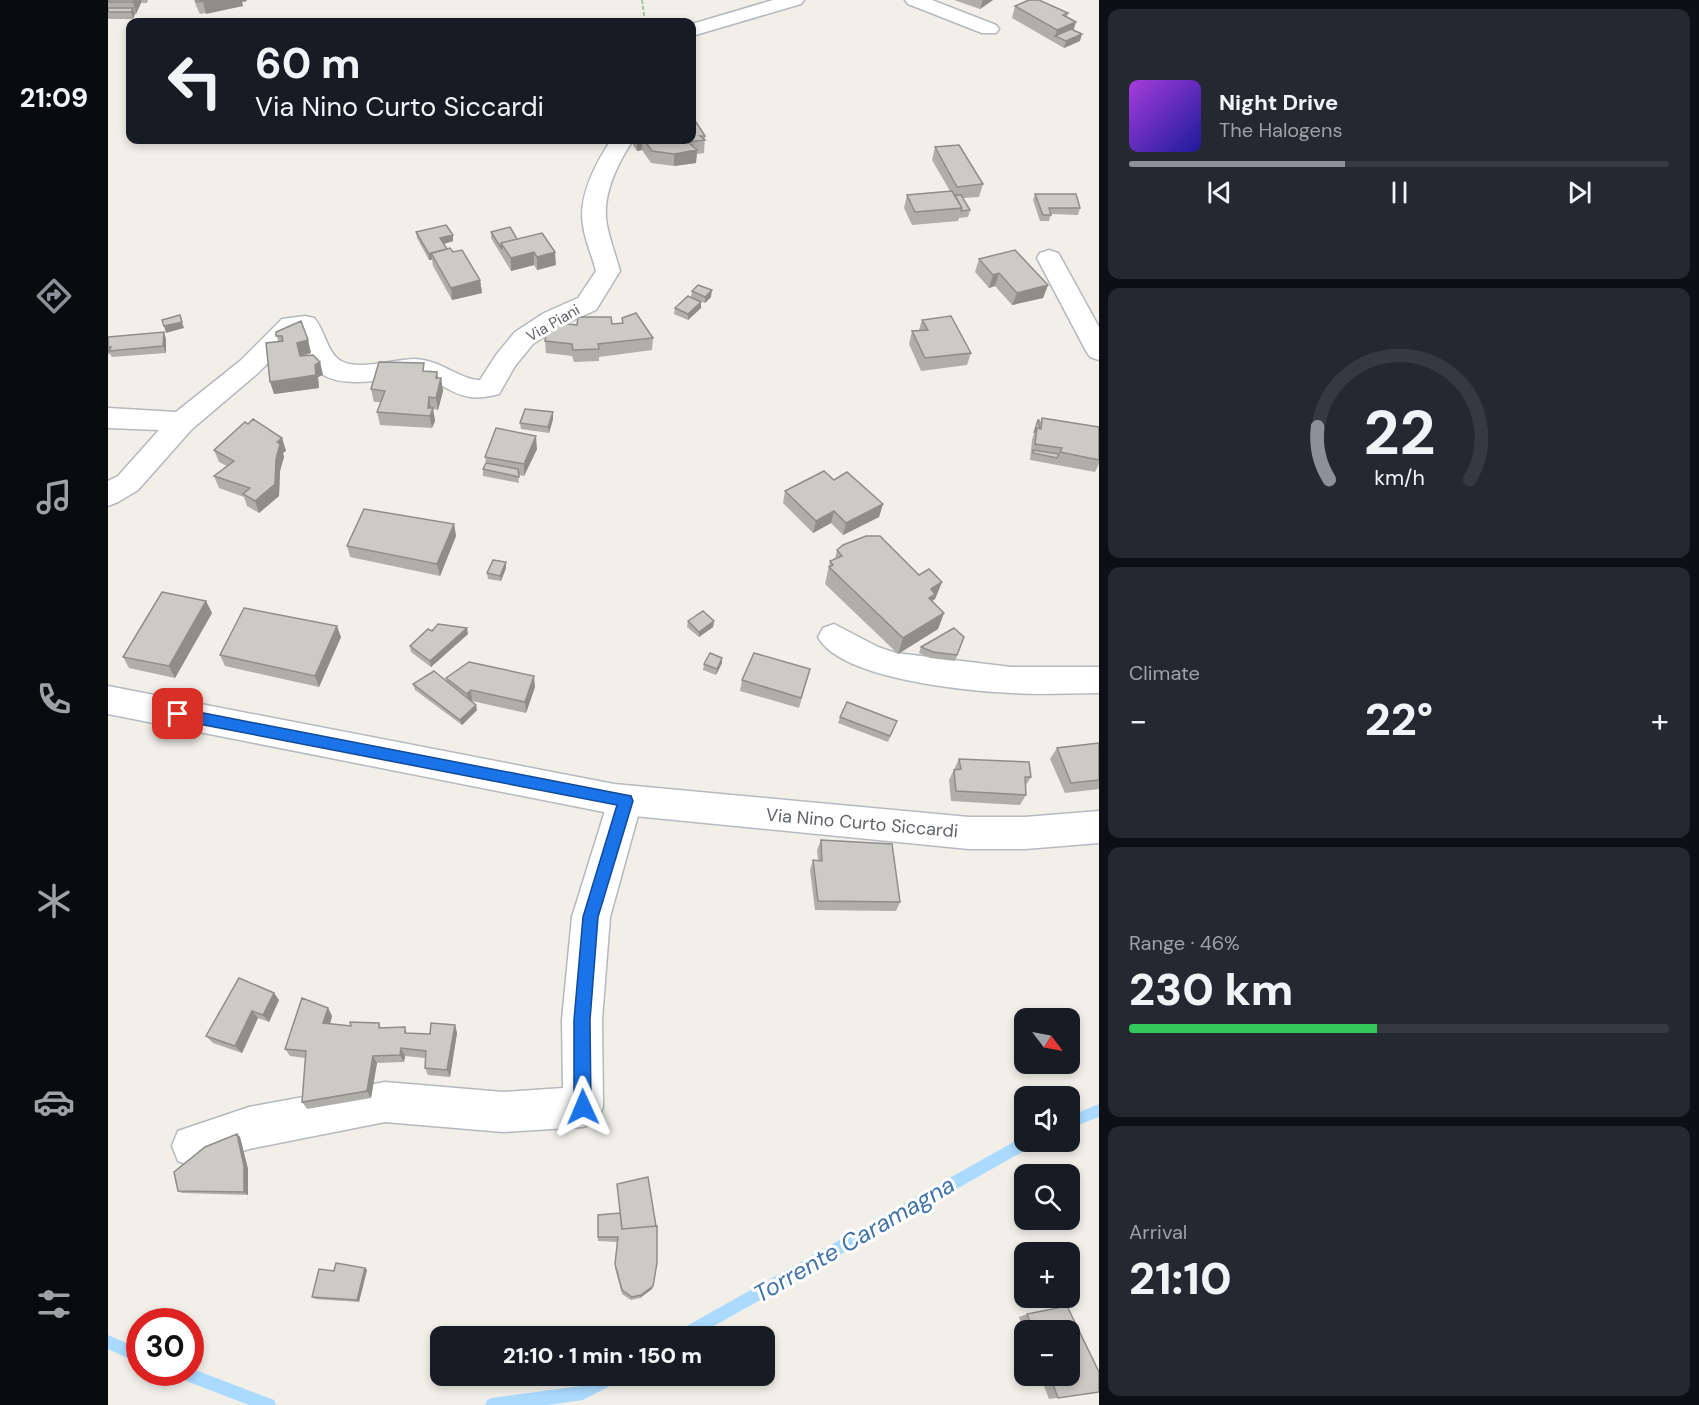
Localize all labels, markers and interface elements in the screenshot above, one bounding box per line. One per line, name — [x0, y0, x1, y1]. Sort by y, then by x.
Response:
text: 60 m — [255, 36, 361, 91]
icon: left — [156, 42, 234, 120]
text: 21:09 — [20, 80, 88, 115]
text: Night Drive — [1219, 88, 1338, 117]
text: Via Nino Curto Siccardi — [255, 89, 544, 124]
text: The Halogens — [1219, 117, 1342, 143]
icon: previous — [1203, 176, 1236, 209]
icon: pause — [1383, 176, 1416, 209]
icon: next — [1563, 176, 1596, 209]
icon: directions — [33, 275, 75, 317]
street label: Via Piani — [523, 300, 583, 346]
text: 22 — [1363, 392, 1435, 473]
text: km/h — [1374, 465, 1424, 493]
icon: music — [33, 476, 75, 518]
text: Climate — [1129, 660, 1200, 686]
icon: phone — [33, 678, 75, 720]
pin — [152, 688, 203, 739]
text: 22° — [1365, 690, 1433, 749]
icon: arrive — [161, 697, 194, 730]
text: − — [1129, 699, 1147, 742]
text: + — [1651, 699, 1669, 742]
street label: Via Nino Curto Siccardi — [765, 803, 959, 843]
icon: climate — [33, 880, 75, 922]
text: Range · 46% — [1129, 930, 1240, 956]
text: 230 km — [1129, 960, 1293, 1019]
north arrow — [1014, 1008, 1080, 1074]
map controls — [1014, 1008, 1080, 1386]
position arrow — [551, 1075, 615, 1139]
icon: car — [33, 1081, 75, 1123]
button: sound — [1014, 1086, 1080, 1152]
button: search — [1014, 1164, 1080, 1230]
water label: Torrente Caramagna — [748, 1169, 960, 1309]
text: Arrival — [1129, 1219, 1187, 1245]
button: + — [1014, 1242, 1080, 1308]
text: 21:10 — [1129, 1249, 1232, 1308]
icon: filters — [33, 1283, 75, 1325]
speed limit sign: 30 — [126, 1308, 204, 1386]
button: − — [1014, 1320, 1080, 1386]
text: 21:10 · 1 min · 150 m — [503, 1341, 702, 1370]

